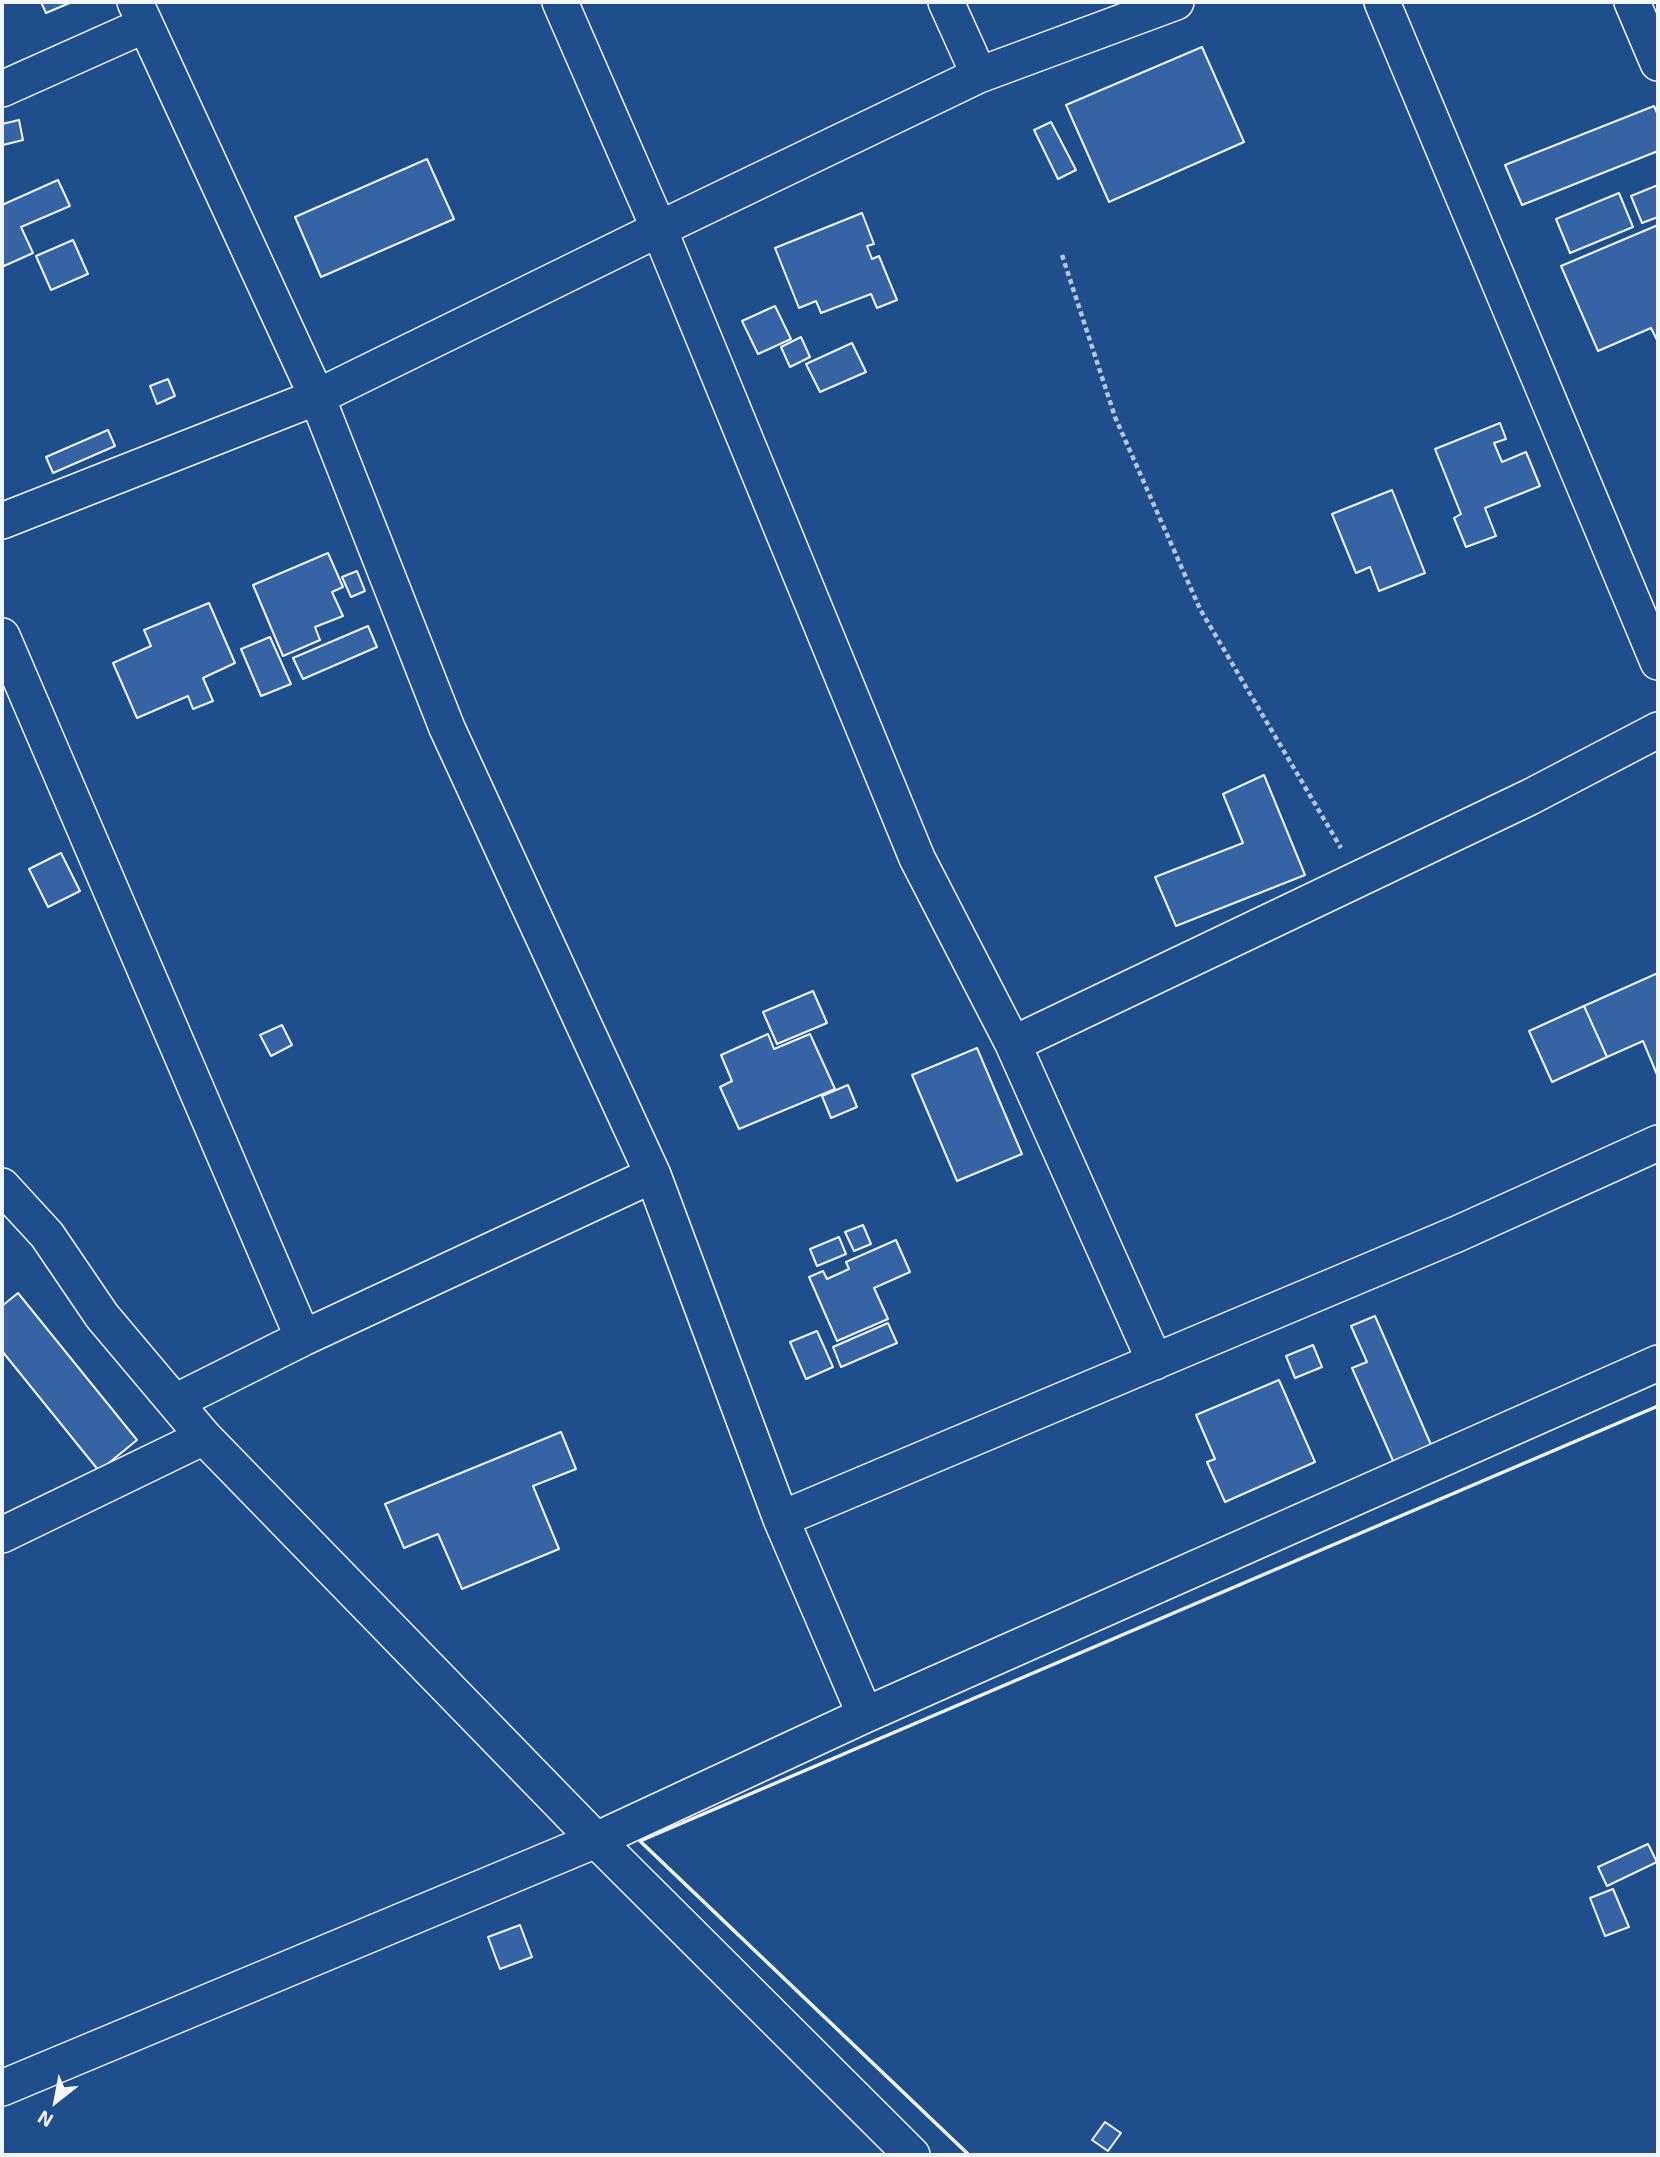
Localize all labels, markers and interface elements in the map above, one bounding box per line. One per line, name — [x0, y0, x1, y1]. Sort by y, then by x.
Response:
north arrow — [21, 2066, 91, 2136]
text: N — [33, 2106, 57, 2133]

